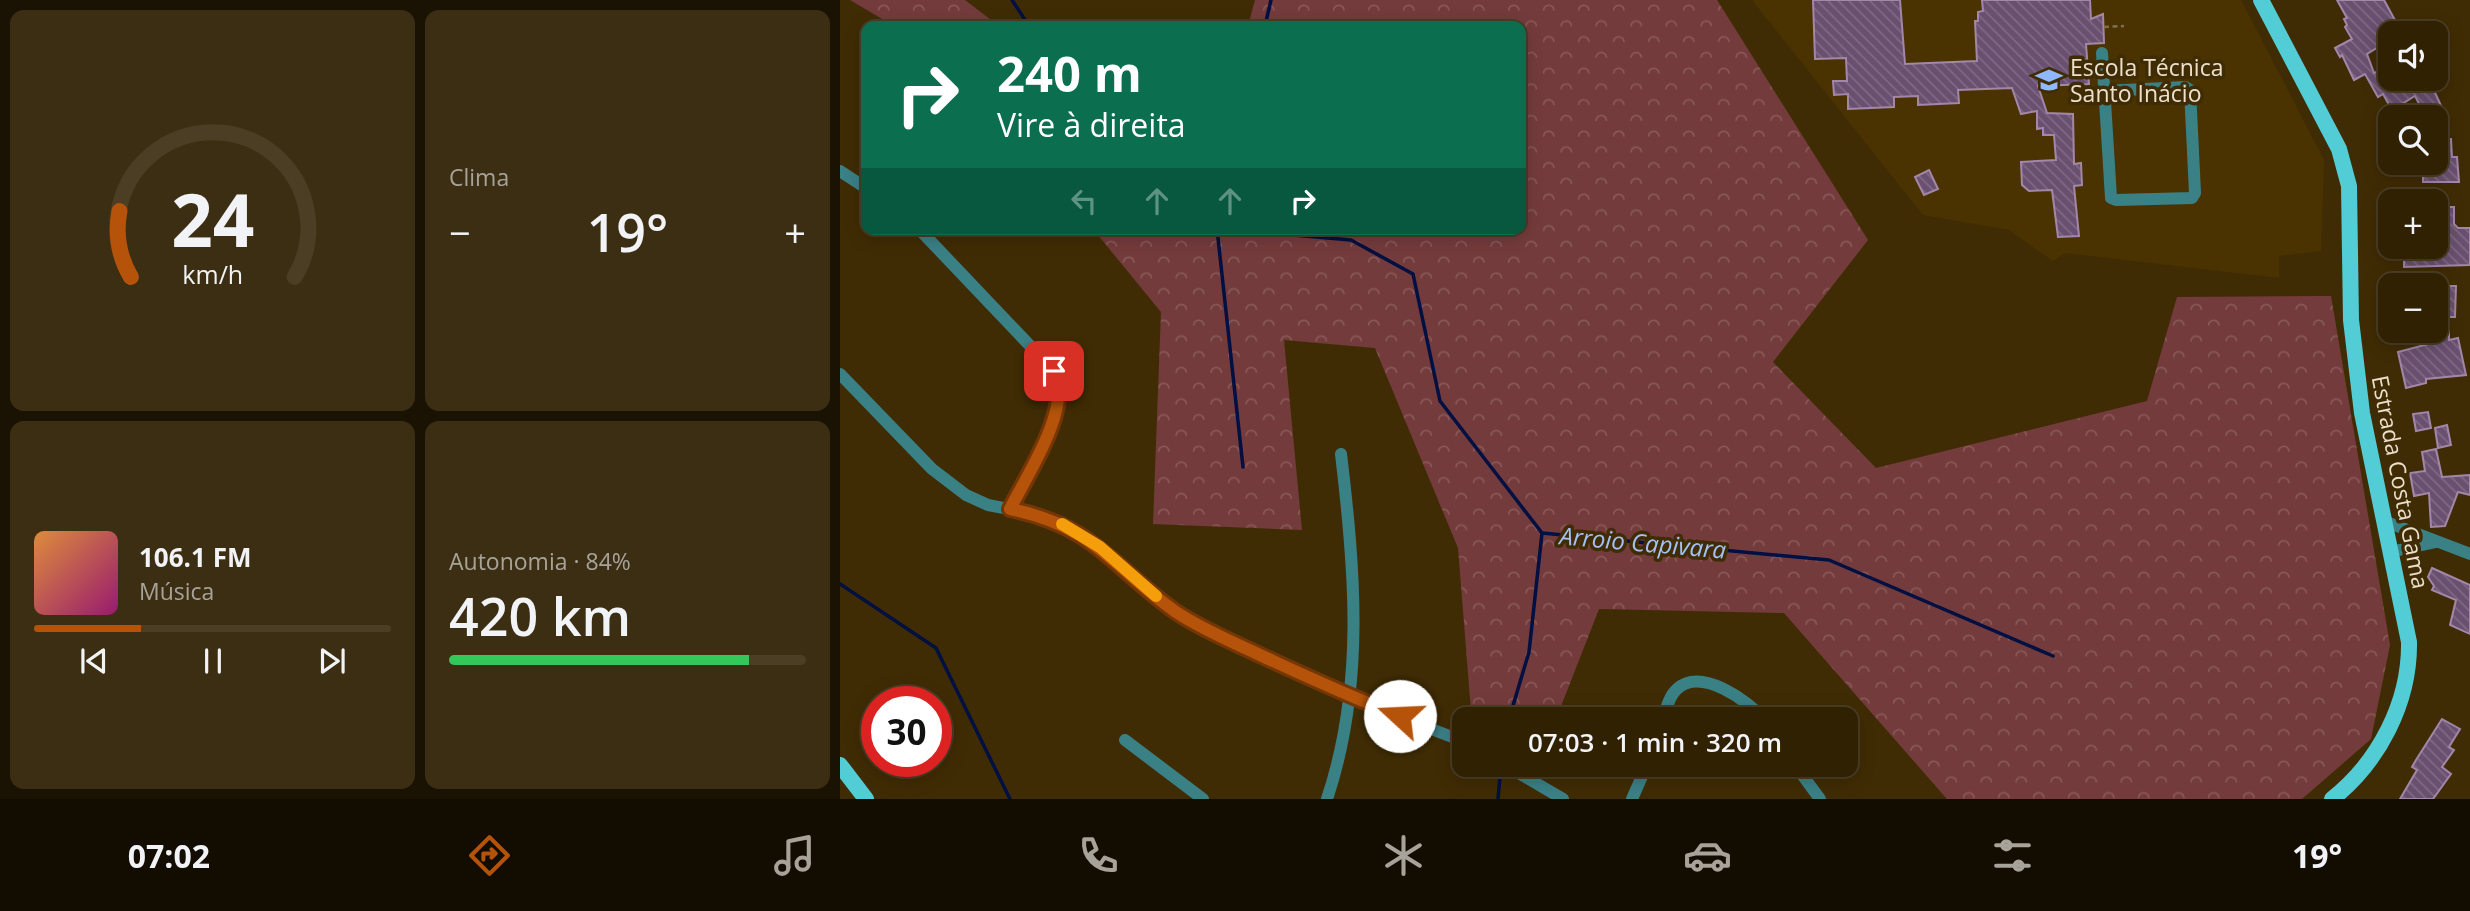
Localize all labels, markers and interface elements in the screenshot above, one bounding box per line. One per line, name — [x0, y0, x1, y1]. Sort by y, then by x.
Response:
map controls — [2378, 21, 2448, 343]
button: sound — [2378, 21, 2448, 91]
text: 240 m — [997, 40, 1142, 106]
icon: right — [882, 49, 973, 140]
place label: Escola Técnica Santo Inácio — [2070, 51, 2223, 109]
school or university icon: Escola Técnica Santo Inácio — [2034, 65, 2064, 95]
text: Vire à direita — [997, 103, 1186, 146]
button: search — [2378, 105, 2448, 175]
text: Clima — [449, 161, 509, 193]
text: 24 — [171, 169, 254, 268]
icon: left — [1065, 182, 1103, 220]
icon: ahead — [1138, 182, 1176, 220]
icon: ahead — [1211, 182, 1249, 220]
icon: right — [1284, 182, 1322, 220]
button: + — [2378, 189, 2448, 259]
text: 19° — [587, 196, 668, 267]
text: − — [449, 206, 471, 258]
text: + — [784, 206, 806, 258]
text: km/h — [182, 256, 243, 290]
button: − — [2378, 273, 2448, 343]
pin — [1024, 341, 1084, 401]
icon: arrive — [1035, 352, 1073, 390]
street label: Estrada Costa Gama — [2365, 373, 2437, 591]
water label: Arroio Capivara — [1556, 518, 1728, 566]
text: 106.1 FM — [139, 539, 251, 575]
text: Autonomia · 84% — [449, 545, 631, 577]
text: Música — [139, 575, 214, 607]
text: 420 km — [449, 580, 631, 651]
icon: previous — [75, 642, 113, 680]
icon: pause — [194, 642, 232, 680]
icon: next — [313, 642, 351, 680]
position arrow — [1363, 679, 1437, 753]
speed limit sign: 30 — [861, 686, 952, 777]
text: 07:03 · 1 min · 320 m — [1528, 724, 1782, 760]
icon: directions — [465, 831, 514, 880]
icon: music — [770, 831, 819, 880]
icon: phone — [1074, 831, 1123, 880]
icon: climate — [1379, 831, 1428, 880]
icon: car — [1683, 831, 1732, 880]
icon: filters — [1988, 831, 2037, 880]
text: 07:02 — [128, 834, 210, 877]
text: 19° — [2292, 834, 2342, 877]

